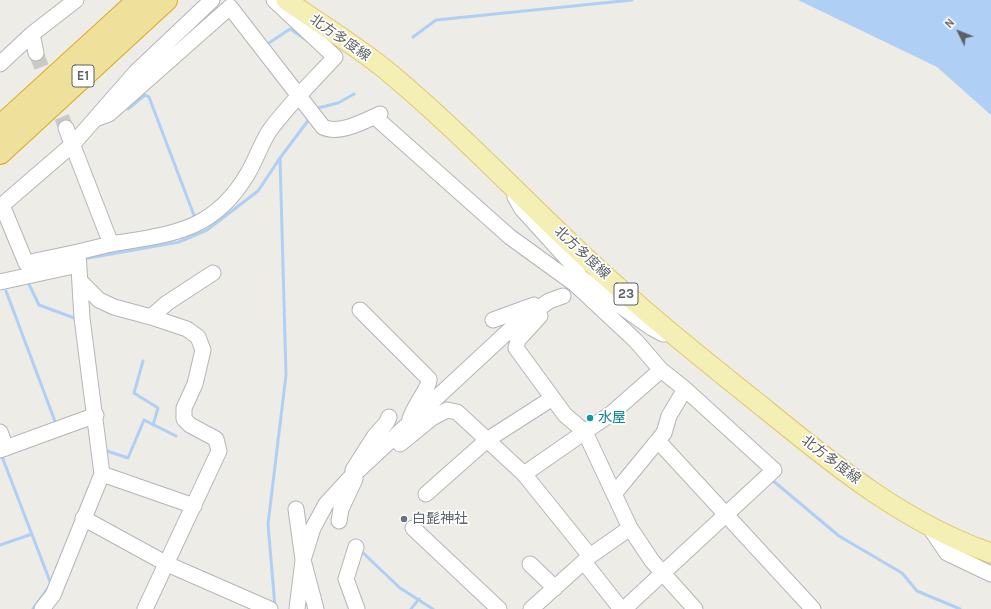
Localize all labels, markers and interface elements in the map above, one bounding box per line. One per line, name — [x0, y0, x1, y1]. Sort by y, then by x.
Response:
street label: 北方多度線 — [307, 11, 373, 65]
north arrow — [939, 12, 979, 52]
text: N — [942, 16, 957, 31]
road number: E1 — [72, 65, 94, 87]
street label: 北方多度線 — [551, 223, 613, 283]
road number: 23 — [614, 283, 638, 305]
place label: 水屋 — [598, 410, 626, 426]
marker: 水屋 — [585, 413, 595, 423]
street label: 北方多度線 — [798, 432, 864, 488]
place label: 白髭神社 — [412, 511, 468, 527]
marker: 白髭神社 — [399, 514, 409, 524]

